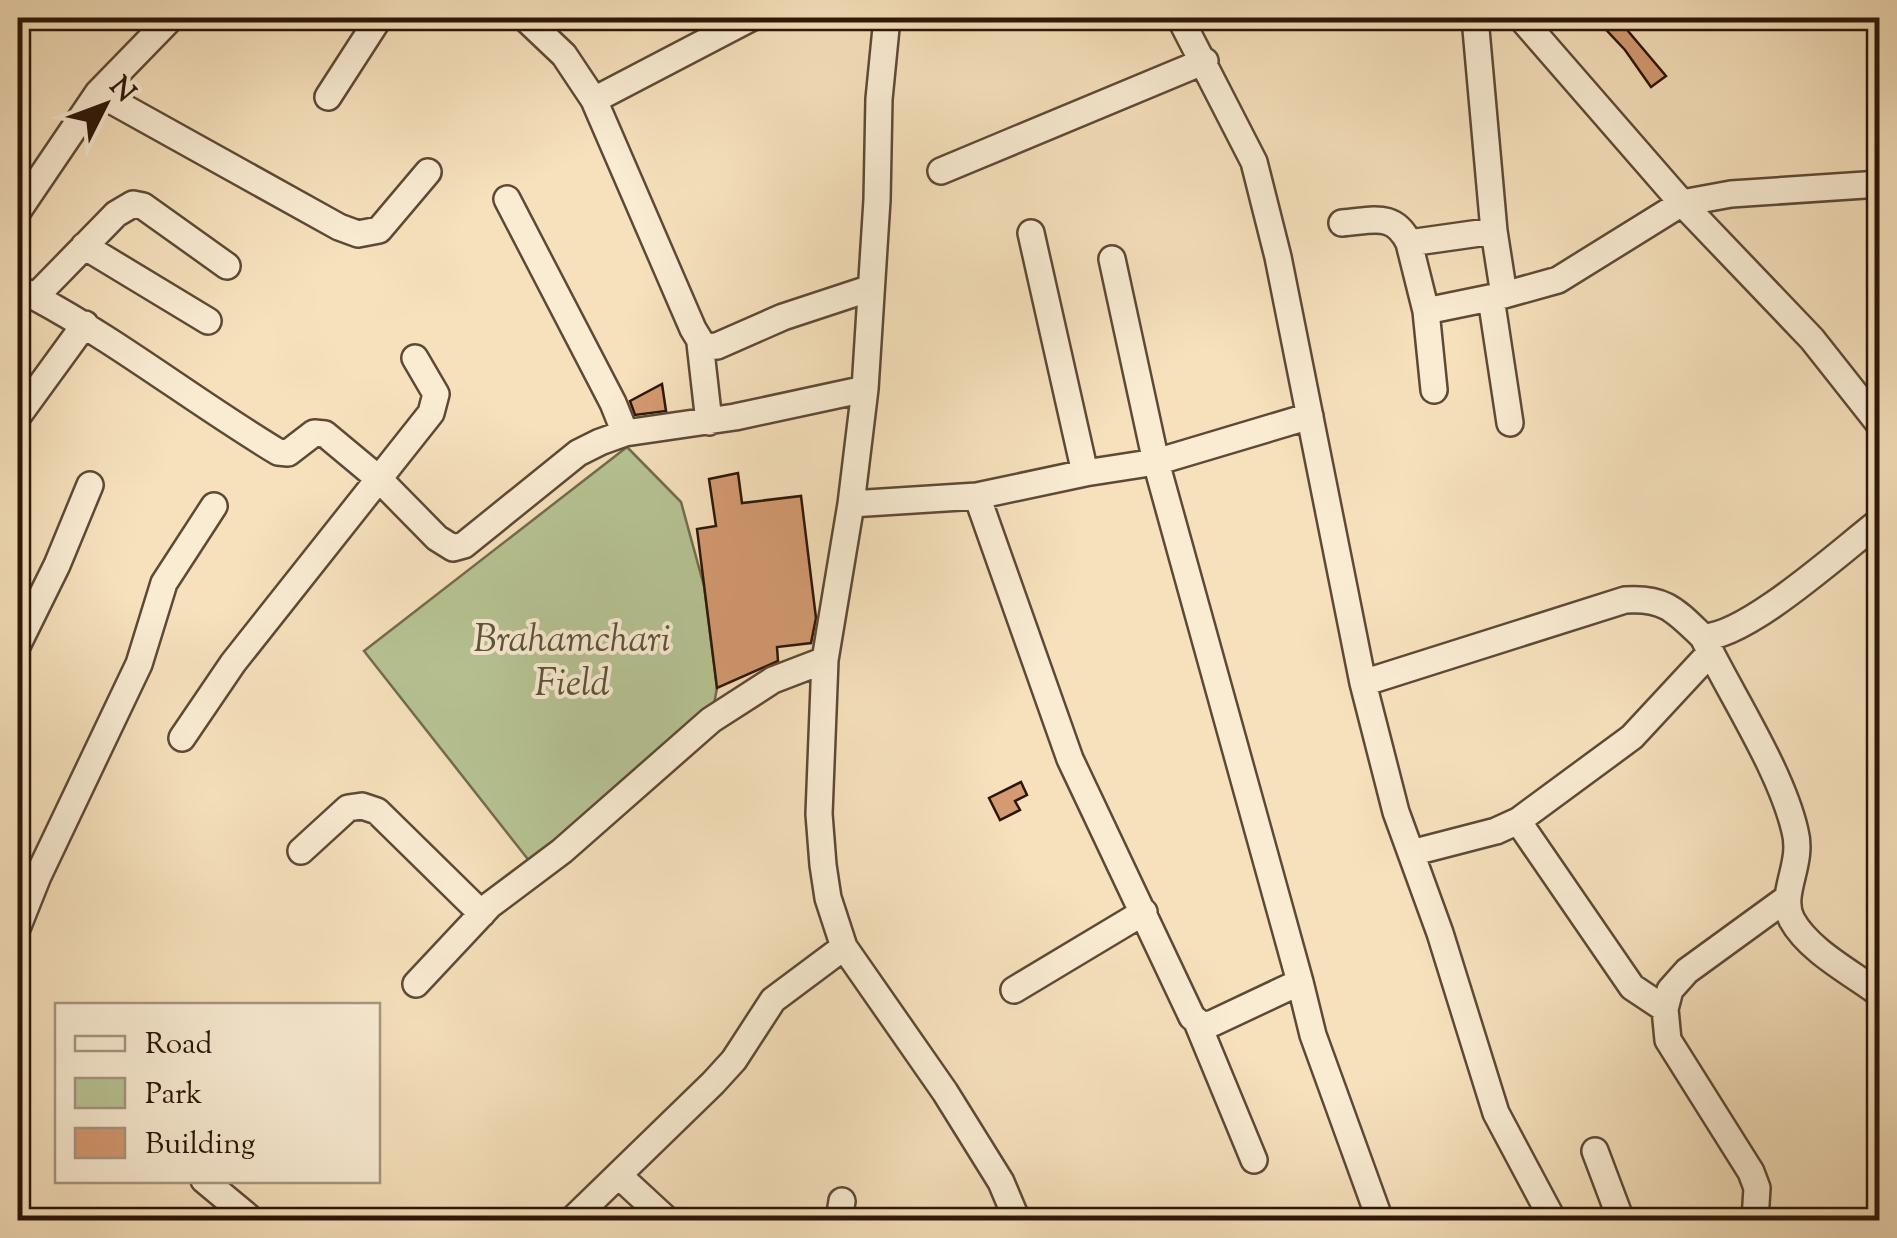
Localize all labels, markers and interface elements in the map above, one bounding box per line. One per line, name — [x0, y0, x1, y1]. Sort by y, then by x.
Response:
north arrow — [55, 55, 155, 155]
text: N — [99, 69, 144, 112]
park label: Brahamchari Field — [474, 615, 671, 713]
legend — [55, 1003, 380, 1183]
text: Road — [145, 1024, 212, 1067]
text: Park — [145, 1074, 202, 1117]
text: Building — [145, 1124, 255, 1167]

